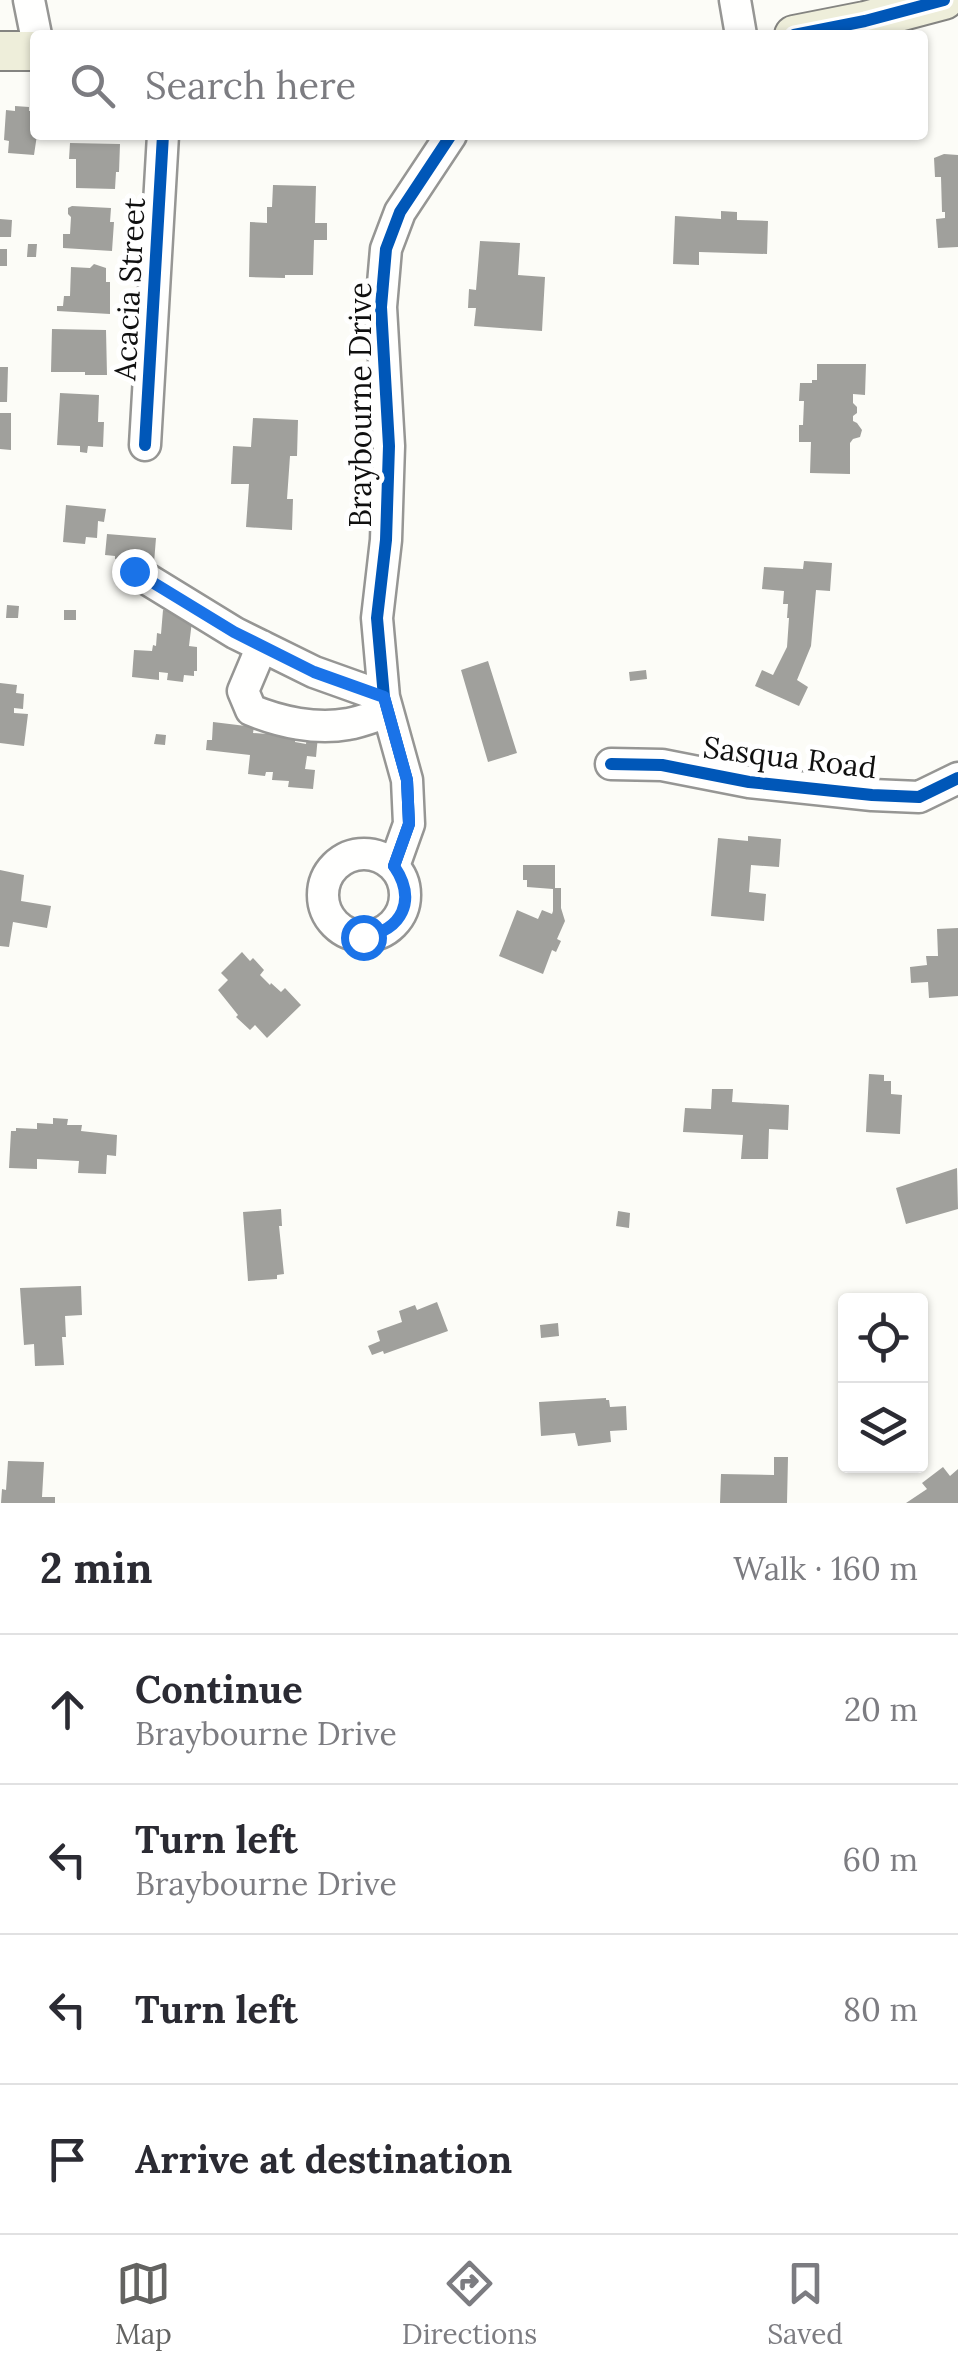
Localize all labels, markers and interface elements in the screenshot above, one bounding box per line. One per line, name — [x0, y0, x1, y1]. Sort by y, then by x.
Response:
search box — [30, 30, 928, 140]
icon: search — [65, 58, 120, 113]
text: Search here — [145, 61, 356, 109]
street label: Acacia Street — [105, 196, 153, 382]
street label: Braybourne Drive — [341, 282, 380, 528]
route end — [112, 549, 158, 595]
street label: Sasqua Road — [701, 728, 879, 787]
route start — [341, 915, 387, 961]
map controls — [838, 1293, 928, 1473]
button: locate — [838, 1293, 928, 1383]
button: layers — [838, 1383, 928, 1473]
text: 2 min — [40, 1541, 153, 1595]
text: Walk · 160 m — [733, 1548, 918, 1589]
text: Continue — [135, 1665, 303, 1713]
icon: ahead — [40, 1682, 95, 1737]
text: 20 m — [844, 1689, 918, 1730]
text: Braybourne Drive — [135, 1713, 397, 1754]
text: Turn left — [135, 1815, 298, 1863]
icon: left — [40, 1832, 95, 1887]
text: 60 m — [843, 1839, 918, 1880]
text: Braybourne Drive — [135, 1863, 397, 1904]
icon: left — [40, 1982, 95, 2037]
text: Turn left — [135, 1985, 298, 2033]
text: 80 m — [843, 1989, 918, 2030]
icon: arrive — [40, 2132, 95, 2187]
text: Arrive at destination — [135, 2135, 512, 2183]
tab: Map — [115, 2256, 172, 2352]
tab: Directions — [402, 2256, 537, 2352]
tab: Saved — [767, 2256, 843, 2352]

